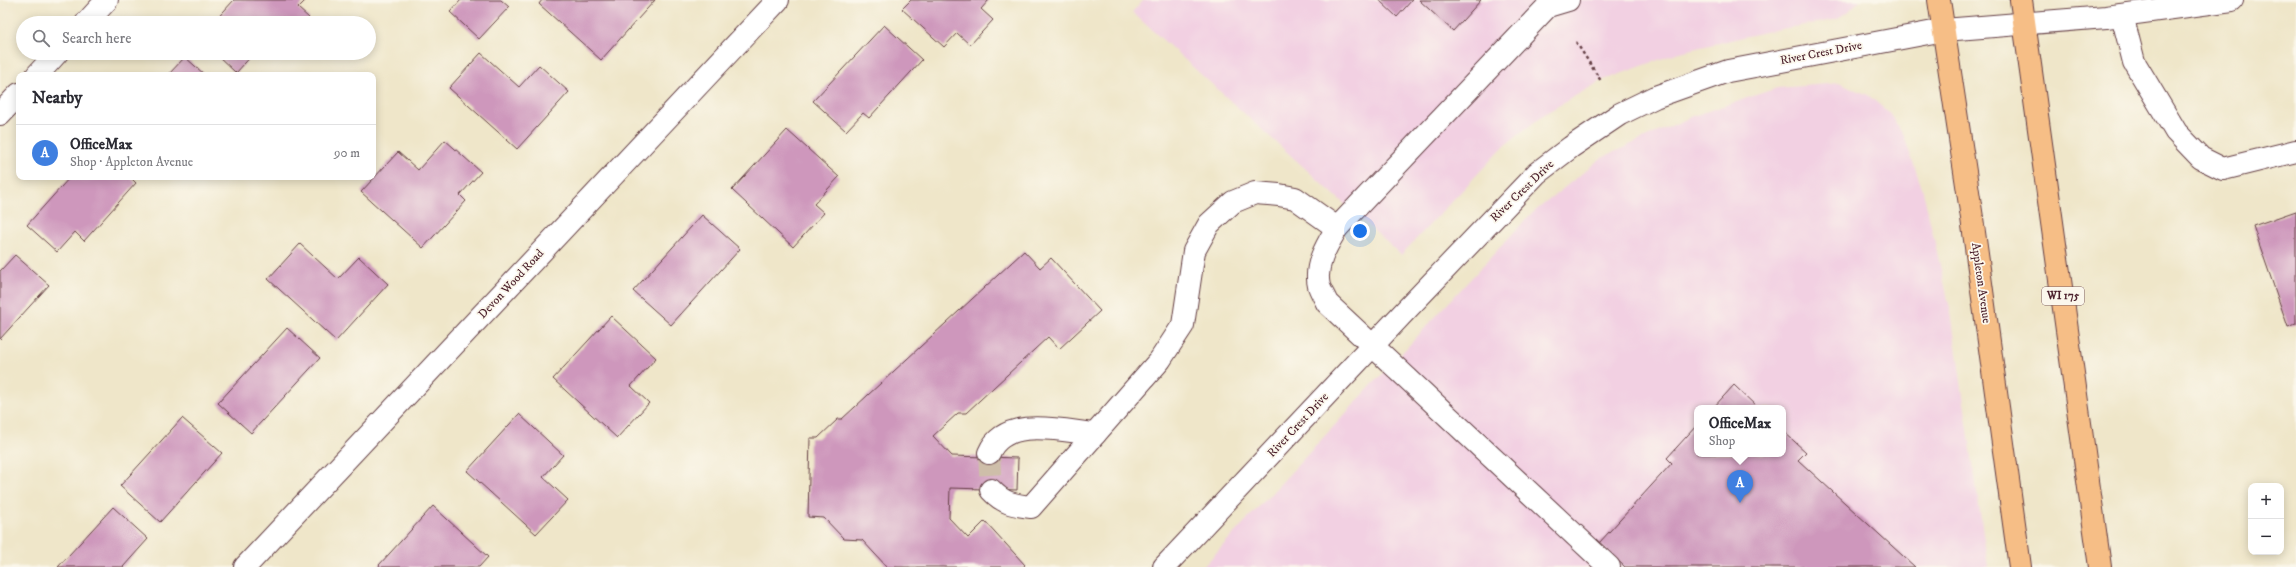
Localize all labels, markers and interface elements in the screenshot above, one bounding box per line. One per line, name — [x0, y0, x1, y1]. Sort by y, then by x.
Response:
search box — [16, 16, 376, 60]
icon: search — [30, 27, 52, 49]
text: Search here — [62, 29, 131, 48]
street label: River Crest Drive — [1779, 38, 1863, 68]
text: Nearby — [32, 87, 82, 109]
text: OfficeMax — [70, 135, 132, 154]
text: A — [41, 145, 49, 161]
text: 90 m — [334, 145, 360, 161]
text: Shop · Appleton Avenue — [70, 154, 193, 170]
street label: River Crest Drive — [1487, 157, 1557, 225]
your location — [1350, 221, 1370, 241]
street label: Appleton Avenue — [1968, 242, 1994, 324]
street label: Devon Wood Road — [475, 246, 547, 322]
road number: WI 175 — [2042, 287, 2084, 305]
street label: River Crest Drive — [1264, 390, 1332, 460]
popup — [1694, 405, 1786, 457]
text: OfficeMax — [1709, 414, 1771, 433]
text: Shop — [1709, 433, 1735, 449]
pin: A — [1727, 470, 1753, 503]
map controls — [2248, 483, 2284, 555]
button: + — [2248, 483, 2284, 519]
button: − — [2248, 519, 2284, 555]

